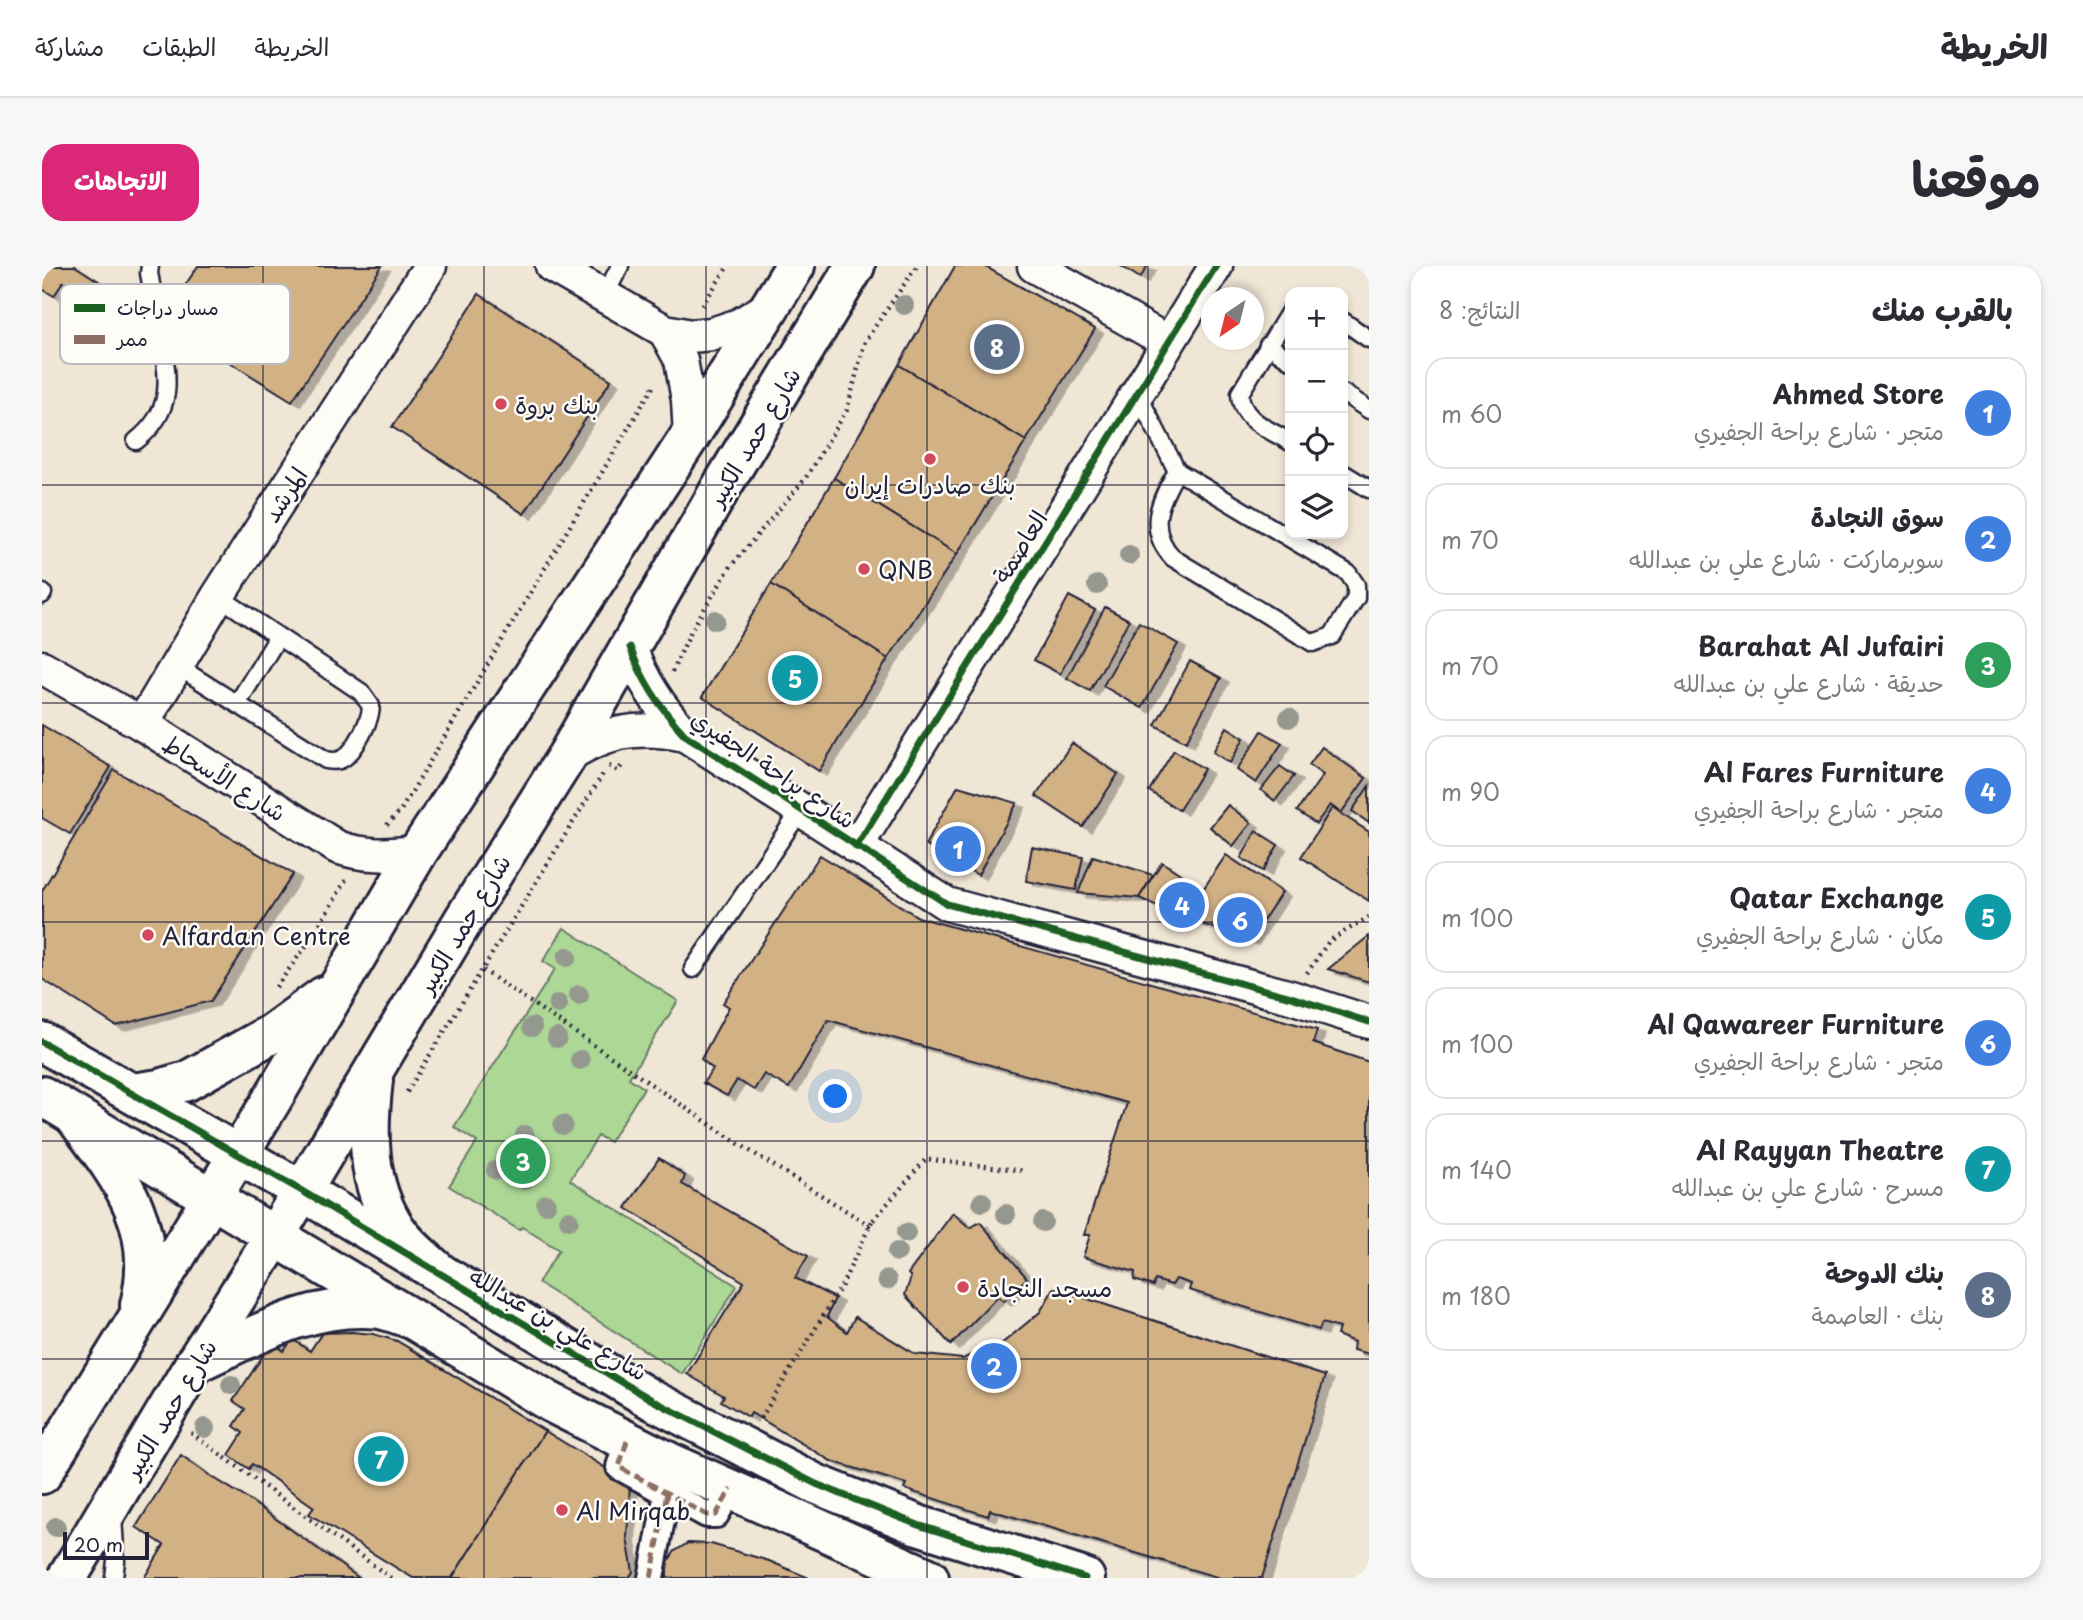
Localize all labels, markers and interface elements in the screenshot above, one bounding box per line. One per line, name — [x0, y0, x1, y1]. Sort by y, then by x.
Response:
text: الخريطة — [1941, 20, 2048, 70]
text: مشاركة — [35, 28, 104, 64]
text: الطبقات — [142, 28, 217, 64]
text: الخريطة — [255, 28, 329, 64]
text: موقعنا — [1911, 140, 2041, 214]
button: الاتجاهات — [42, 144, 199, 221]
legend — [60, 284, 290, 364]
text: بالقرب منك — [1872, 286, 2013, 331]
north arrow — [1201, 287, 1264, 350]
map controls — [1285, 287, 1348, 539]
button: + — [1285, 287, 1348, 350]
text: النتائج: 8 — [1439, 292, 1520, 327]
text: مسار دراجات — [117, 293, 219, 321]
pin: 8 — [974, 321, 1020, 373]
text: ممر — [115, 324, 148, 352]
button: − — [1285, 350, 1348, 413]
street label: شارع حمد الكبير — [696, 360, 810, 515]
text: Ahmed Store — [1773, 374, 1944, 413]
place label: بنك بروة — [515, 386, 599, 422]
marker: بنك بروة — [493, 396, 509, 412]
text: 60 m — [1441, 396, 1502, 431]
text: 1 — [1983, 396, 1994, 431]
button: locate — [1285, 413, 1348, 476]
text: متجر · شارع براحة الجفيري — [1694, 413, 1944, 448]
marker: بنك صادرات إيران — [922, 451, 938, 467]
street label: المرشد — [253, 459, 315, 529]
place label: بنك صادرات إيران — [845, 466, 1015, 502]
button: layers — [1285, 476, 1348, 539]
text: سوق النجادة — [1810, 497, 1944, 536]
street label: العاصمة — [983, 503, 1055, 589]
text: 70 m — [1441, 522, 1499, 557]
text: 2 — [1980, 522, 1996, 557]
text: سوبرماركت · شارع علي بن عبدالله — [1629, 541, 1944, 576]
place label: QNB — [878, 551, 933, 587]
marker: QNB — [856, 561, 872, 577]
text: Barahat Al Jufairi — [1698, 626, 1944, 665]
text: 70 m — [1441, 648, 1499, 683]
text: 3 — [1980, 648, 1996, 683]
pin: 5 — [772, 652, 818, 704]
text: حديقة · شارع علي بن عبدالله — [1674, 665, 1944, 700]
street label: شارع براحة الجفيري — [684, 699, 864, 837]
street label: شارع الأسحاط — [156, 725, 294, 830]
text: Al Fares Furniture — [1704, 752, 1944, 791]
text: 90 m — [1441, 774, 1500, 809]
text: 4 — [1980, 774, 1996, 809]
text: متجر · شارع براحة الجفيري — [1694, 791, 1944, 826]
pin: 1 — [935, 823, 981, 875]
street label: شارع حمد الكبير — [406, 847, 520, 1002]
text: Qatar Exchange — [1730, 878, 1944, 917]
pin: 4 — [1159, 879, 1205, 931]
pin: 6 — [1217, 894, 1263, 946]
text: 100 m — [1441, 900, 1513, 935]
text: 5 — [1981, 900, 1995, 935]
place label: Alfardan Centre — [162, 917, 351, 953]
text: مكان · شارع براحة الجفيري — [1696, 917, 1944, 952]
marker: Alfardan Centre — [140, 927, 156, 943]
text: Al Qawareer Furniture — [1647, 1004, 1944, 1043]
text: 100 m — [1441, 1026, 1513, 1061]
text: 6 — [1980, 1026, 1996, 1061]
text: متجر · شارع براحة الجفيري — [1694, 1043, 1944, 1078]
your location — [818, 1079, 852, 1113]
text: Al Rayyan Theatre — [1696, 1130, 1944, 1169]
pin: 3 — [500, 1135, 546, 1187]
text: 140 m — [1441, 1152, 1512, 1187]
text: 7 — [1981, 1152, 1995, 1187]
text: مسرح · شارع علي بن عبدالله — [1672, 1169, 1944, 1204]
text: بنك الدوحة — [1825, 1253, 1944, 1292]
street label: شارع علي بن عبدالله — [461, 1257, 655, 1393]
place label: مسجد النجادة — [977, 1269, 1112, 1305]
text: 180 m — [1441, 1278, 1511, 1313]
text: 8 — [1981, 1278, 1995, 1313]
marker: مسجد النجادة — [955, 1279, 971, 1295]
text: بنك · العاصمة — [1812, 1297, 1944, 1332]
street label: شارع حمد الكبير — [112, 1332, 226, 1487]
pin: 2 — [971, 1340, 1017, 1392]
pin: 7 — [358, 1433, 404, 1485]
place label: Al Mirqab — [576, 1492, 690, 1528]
marker: Al Mirqab — [554, 1502, 570, 1518]
scale bar — [63, 1529, 149, 1561]
text: 20 m — [74, 1530, 123, 1558]

